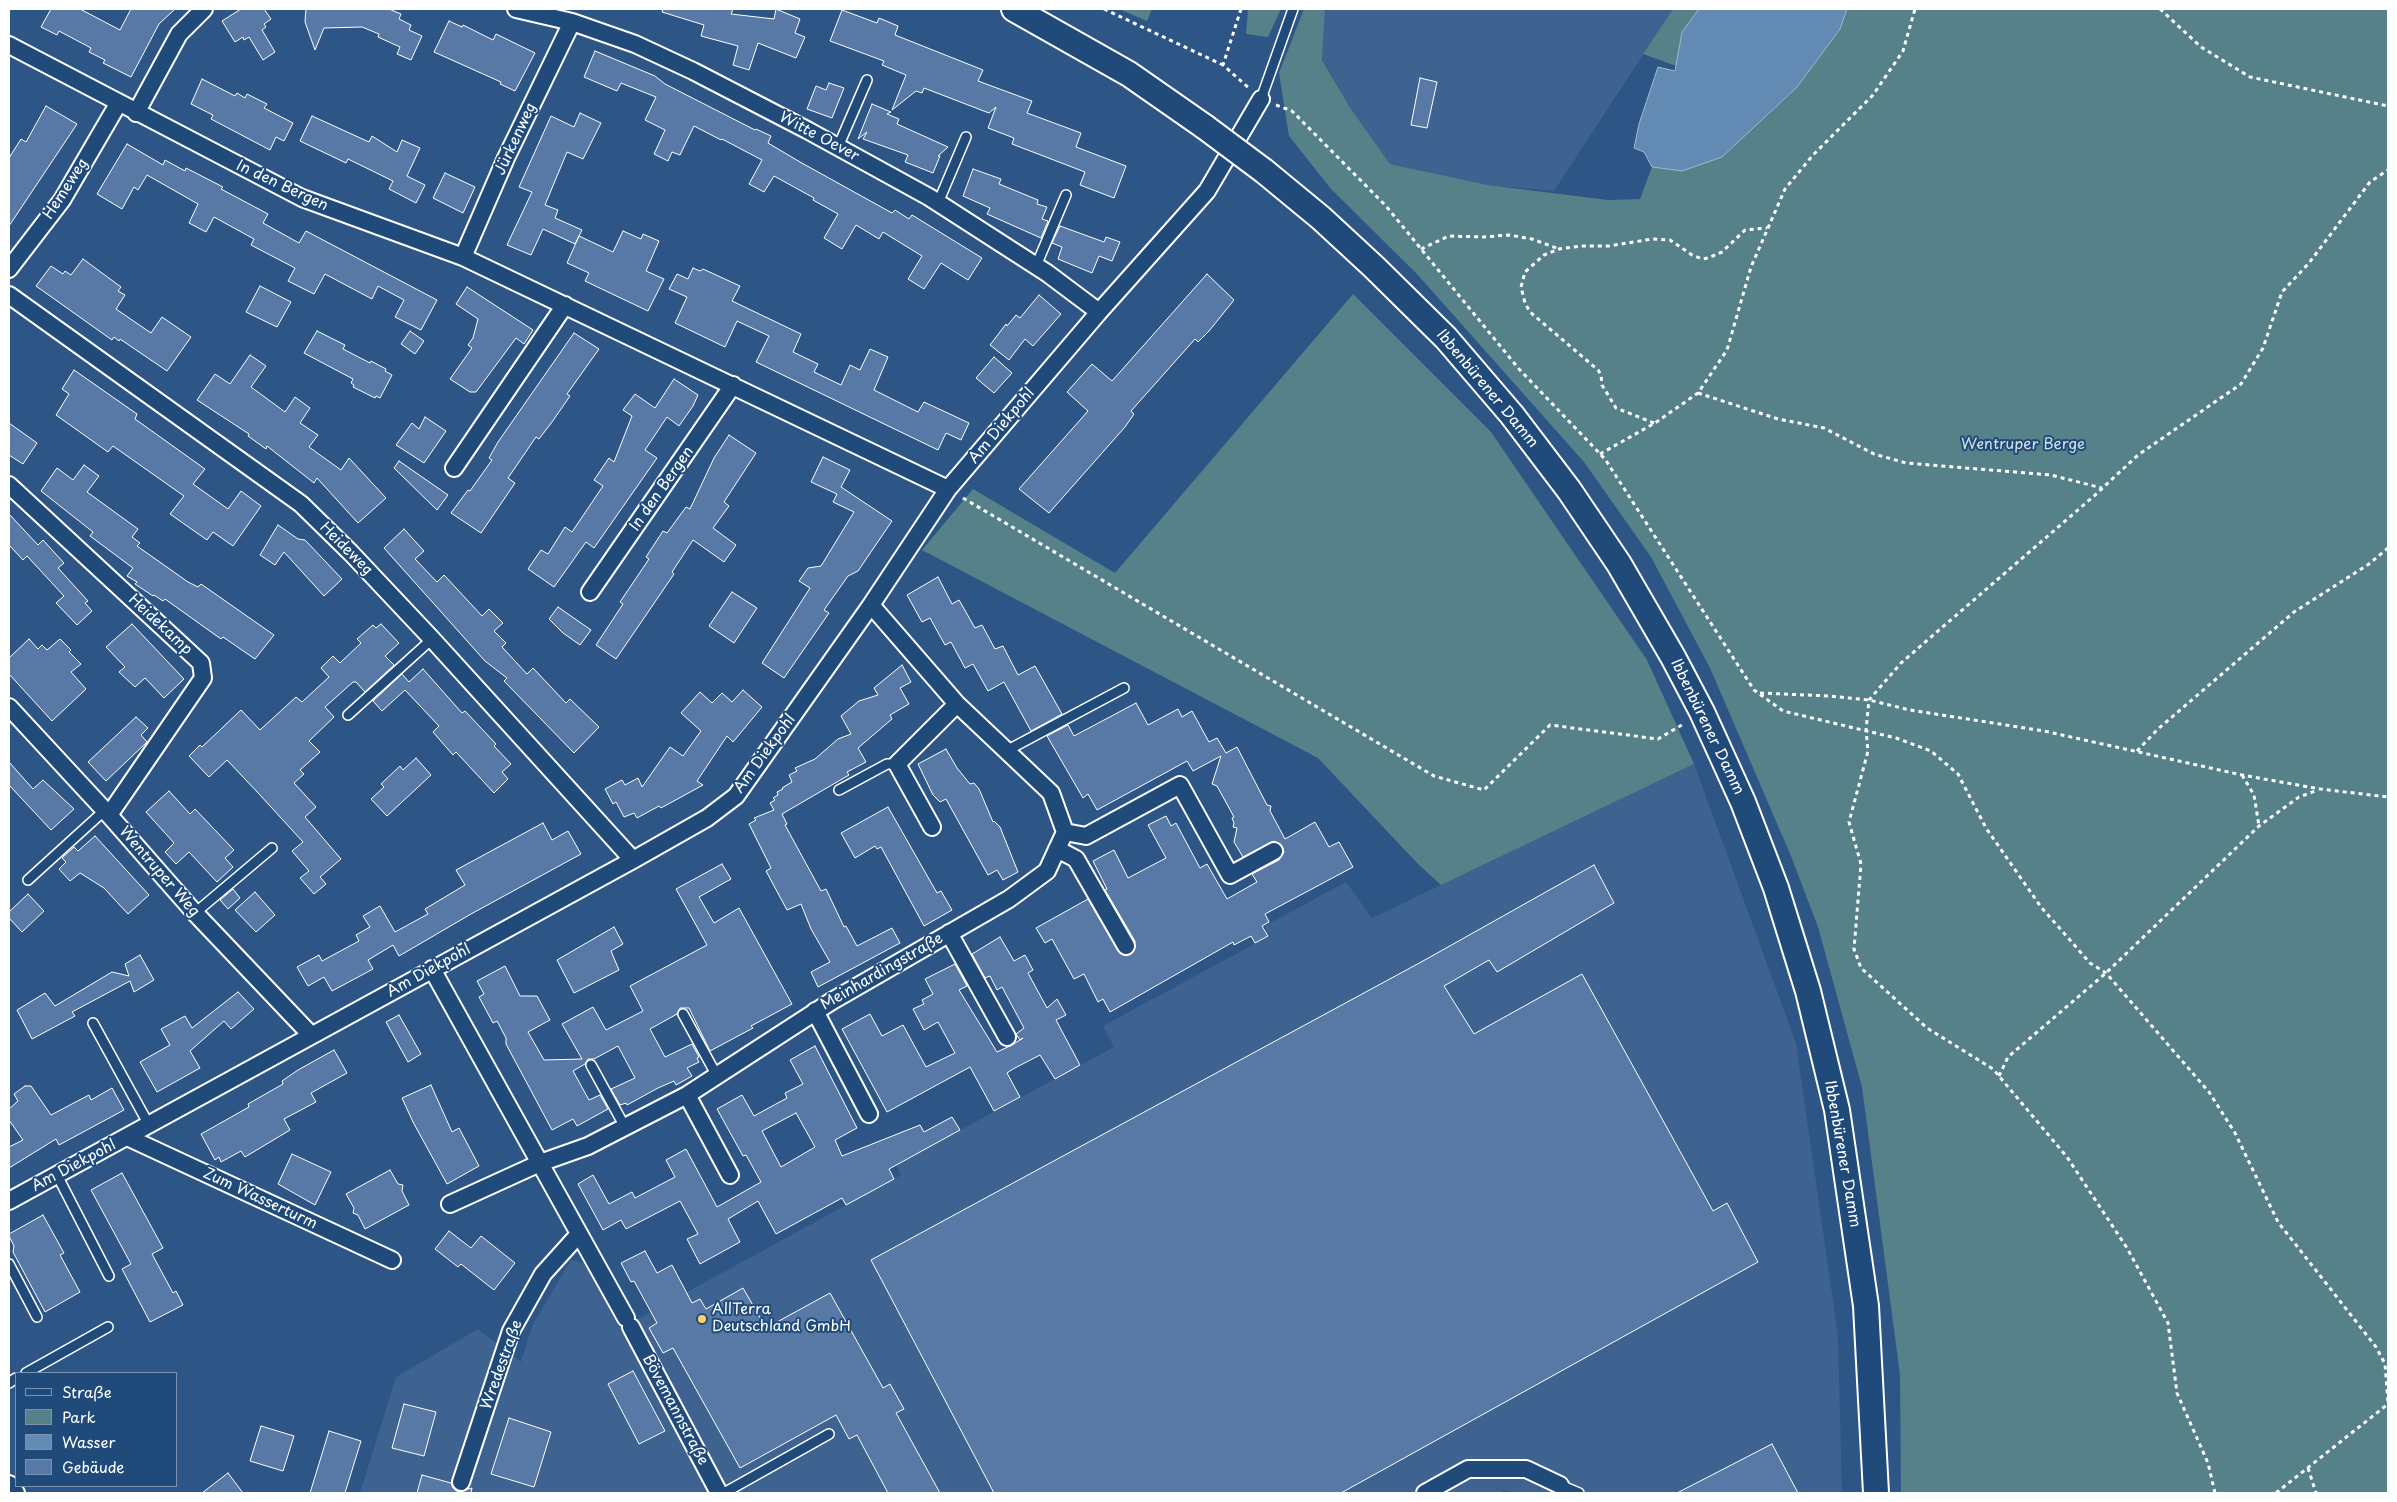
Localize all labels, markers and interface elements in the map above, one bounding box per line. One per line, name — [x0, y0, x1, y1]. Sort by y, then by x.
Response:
street label: Jürkenweg — [491, 100, 541, 178]
street label: Witte Oever — [776, 108, 862, 166]
street label: Hemeweg — [40, 155, 92, 223]
street label: In den Bergen — [233, 157, 331, 215]
street label: Ibbenbürener Damm — [1432, 326, 1542, 452]
street label: Am Diekpohl — [965, 385, 1039, 467]
park label: Wentruper Berge — [1961, 436, 2085, 454]
street label: In den Bergen — [626, 443, 698, 535]
street label: Heideweg — [316, 519, 376, 579]
street label: Heidekamp — [124, 591, 196, 659]
street label: Ibbenbürener Damm — [1666, 656, 1748, 798]
street label: Am Diekpohl — [730, 711, 800, 797]
street label: Wentruper Weg — [115, 823, 203, 921]
street label: Meinhardingstraße — [818, 930, 946, 1014]
street label: Am Diekpohl — [384, 941, 474, 1001]
street label: Ibbenbürener Damm — [1820, 1079, 1864, 1229]
street label: Am Diekpohl — [29, 1136, 119, 1196]
street label: Zum Wasserturm — [200, 1165, 320, 1233]
place label: AllTerra Deutschland GmbH — [712, 1301, 851, 1336]
marker: AllTerra Deutschland GmbH — [696, 1313, 708, 1325]
street label: Wredestraße — [478, 1318, 526, 1412]
street label: Bövemannstraße — [638, 1352, 712, 1468]
legend — [15, 1372, 178, 1487]
text: Straße — [62, 1380, 112, 1403]
text: Park — [62, 1405, 96, 1428]
text: Wasser — [62, 1430, 115, 1453]
text: Gebäude — [62, 1455, 124, 1478]

